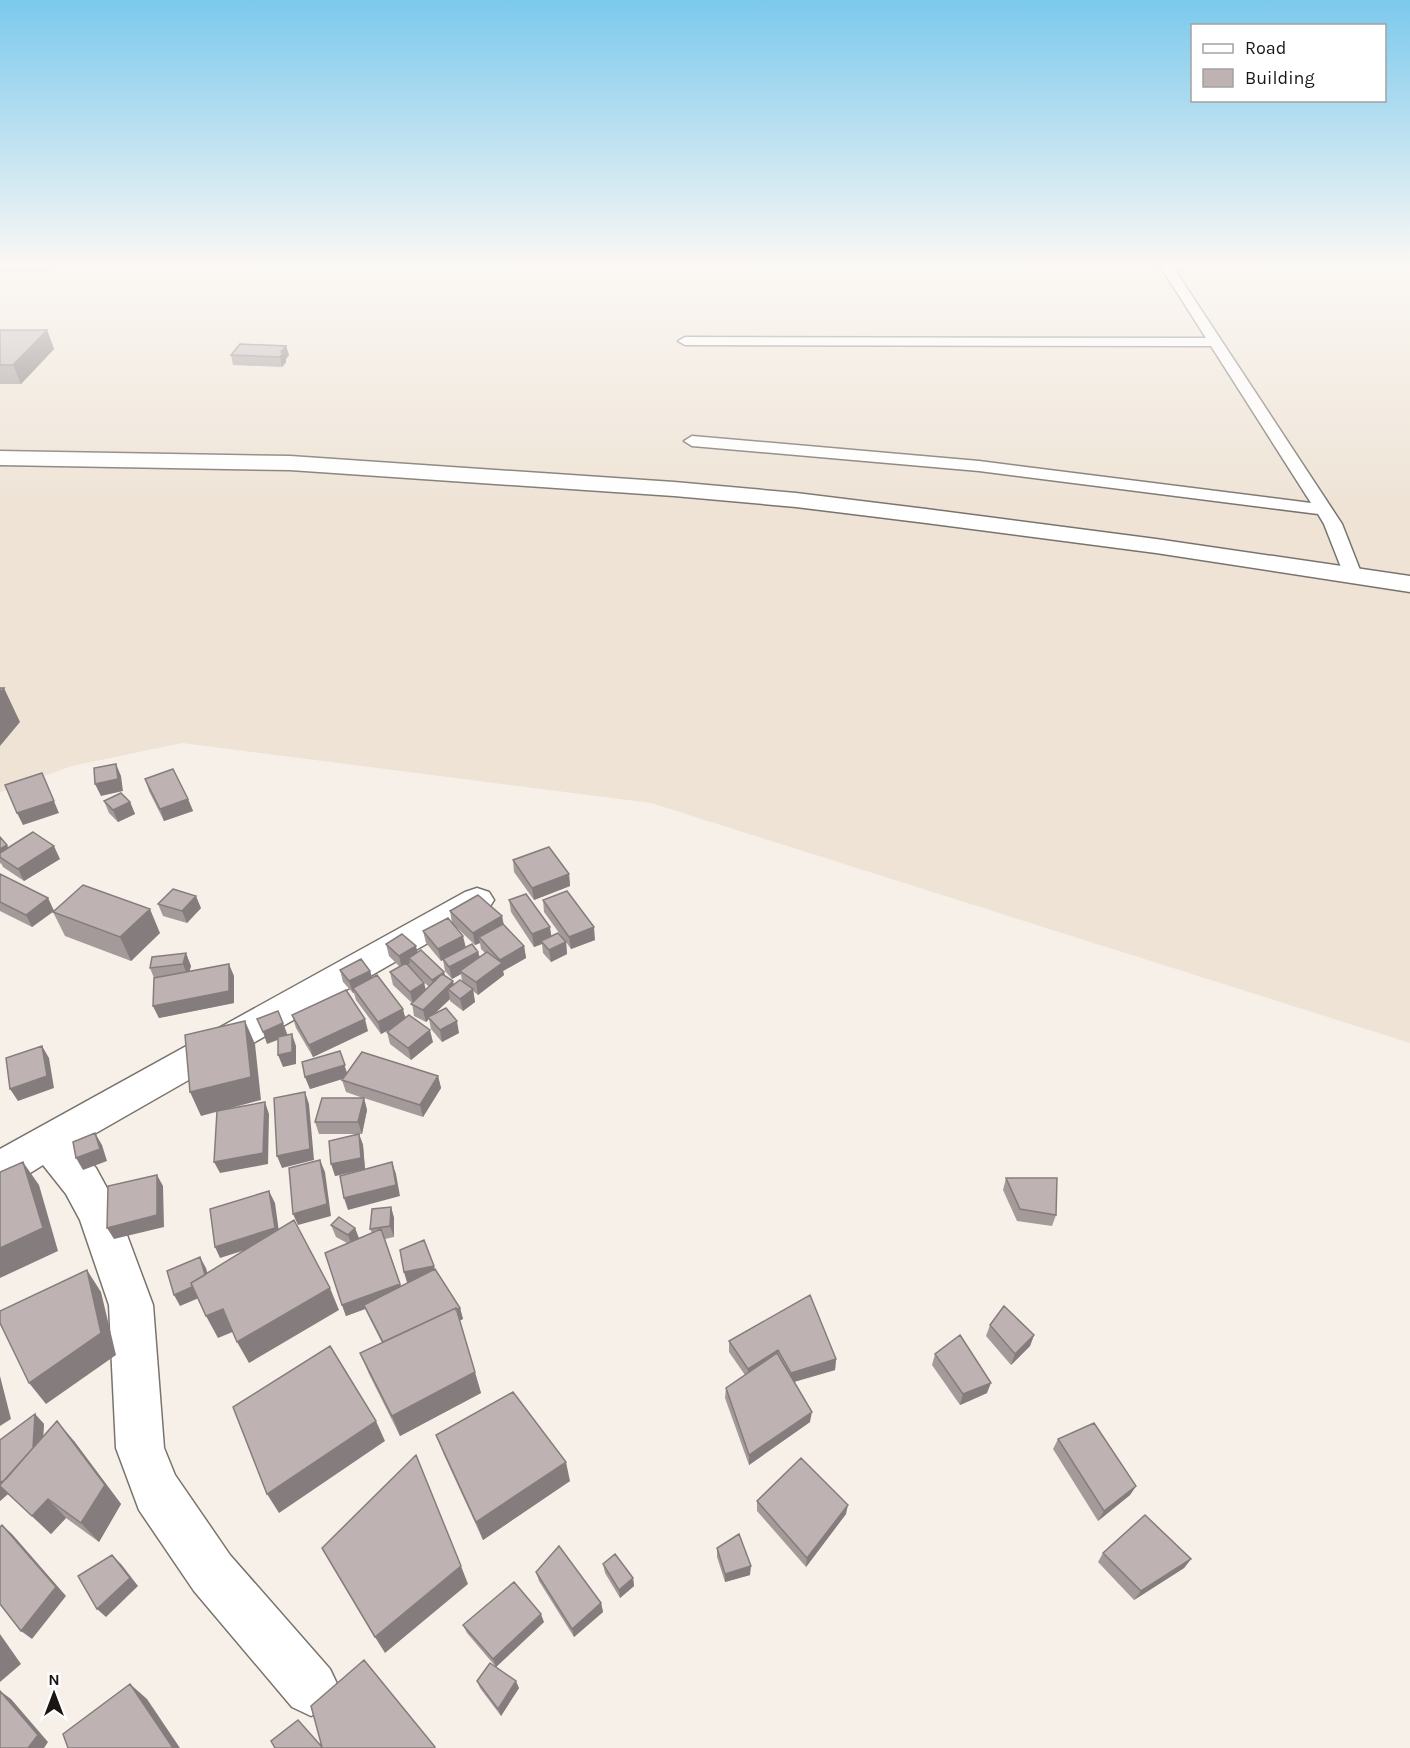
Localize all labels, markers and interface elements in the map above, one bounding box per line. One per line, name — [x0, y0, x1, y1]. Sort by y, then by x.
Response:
legend — [1191, 24, 1386, 102]
text: Road — [1245, 37, 1286, 59]
text: Building — [1245, 67, 1315, 89]
north arrow — [24, 1664, 84, 1724]
text: N — [48, 1670, 60, 1689]

